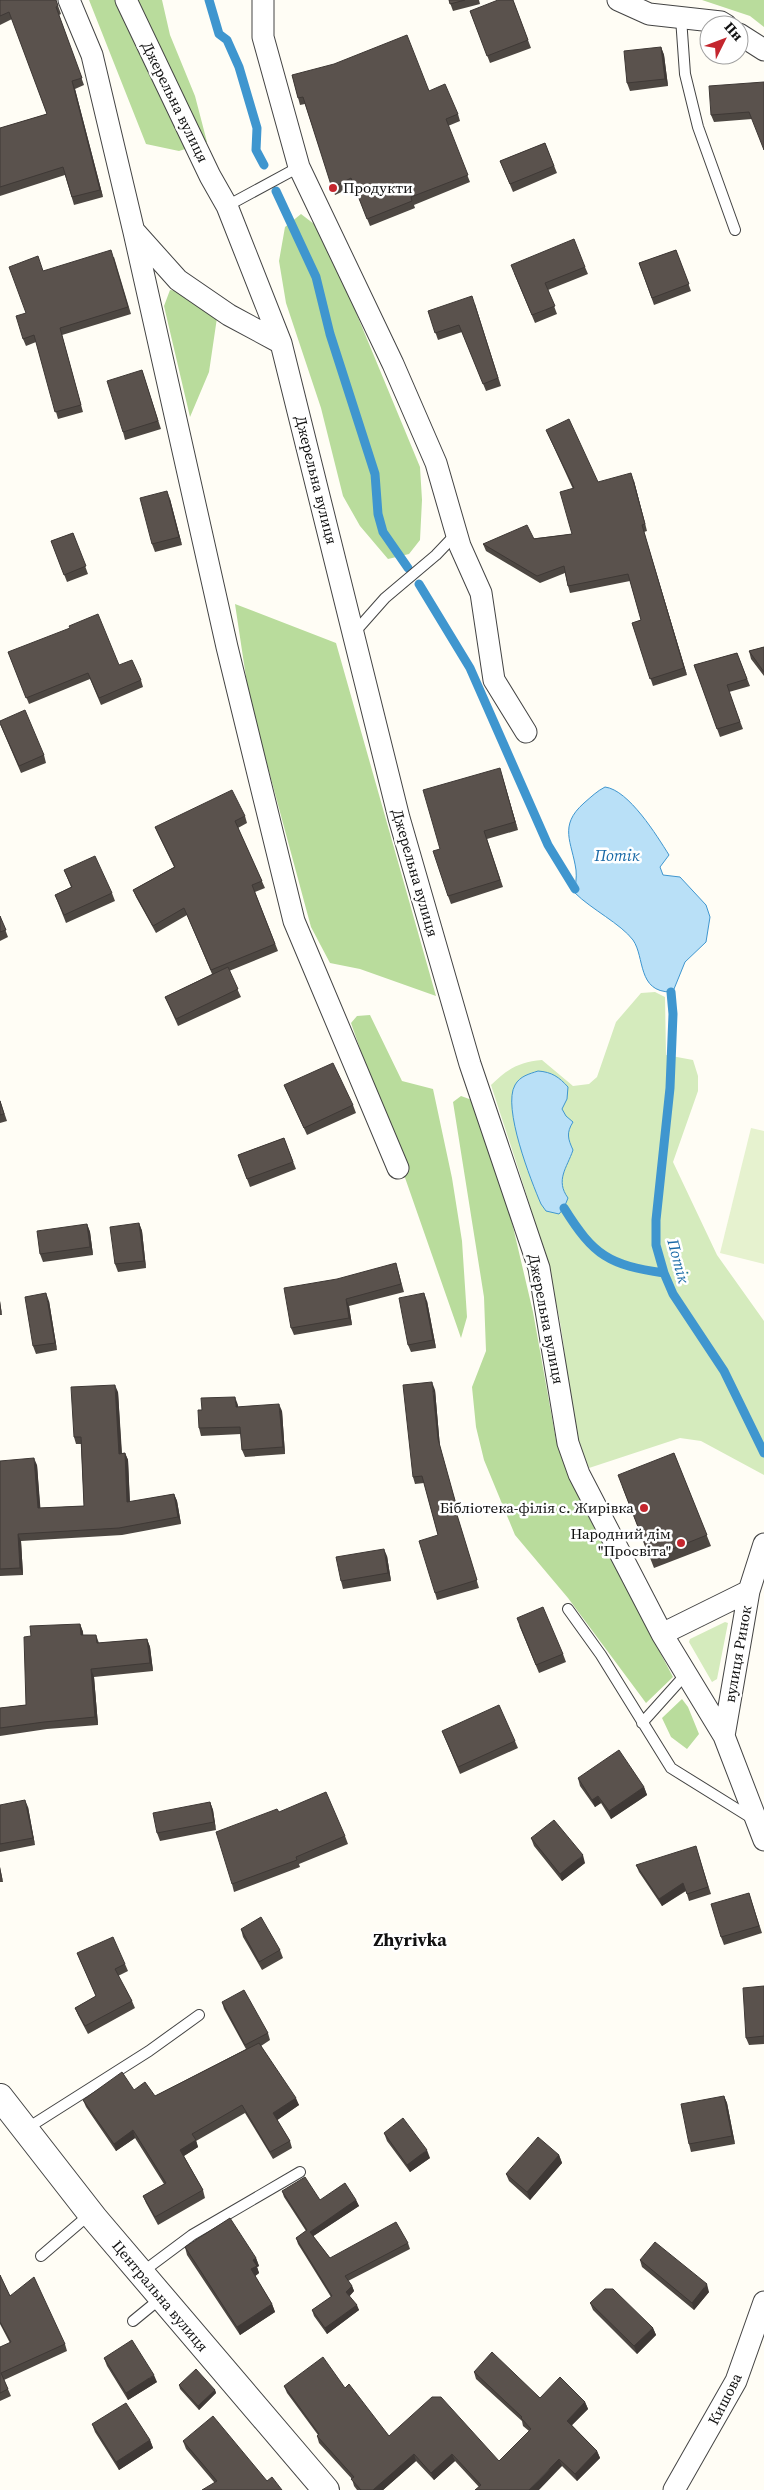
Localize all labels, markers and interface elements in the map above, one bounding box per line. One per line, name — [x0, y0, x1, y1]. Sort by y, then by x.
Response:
north arrow — [699, 15, 749, 65]
text: Пн — [720, 17, 748, 45]
street label: Джерельна вулиця — [137, 38, 214, 166]
place label: Продукти — [343, 177, 413, 198]
marker: Продукти — [327, 182, 339, 194]
street label: Джерельна вулиця — [290, 413, 343, 547]
street label: Джерельна вулиця — [387, 806, 444, 939]
water label: Потік — [593, 844, 640, 866]
water label: Потік — [662, 1235, 695, 1286]
street label: Джерельна вулиця — [524, 1252, 569, 1386]
place label: Бібліотека-філія с. Жирівка — [440, 1497, 634, 1518]
marker: Бібліотека-філія с. Жирівка — [638, 1502, 650, 1514]
place label: Народний дім "Просвіта" — [571, 1523, 671, 1561]
marker: Народний дім "Просвіта" — [675, 1537, 687, 1549]
street label: вулиця Ринок — [719, 1603, 756, 1704]
district label: Zhyrivka — [373, 1927, 447, 1952]
street label: Центральна вулиця — [107, 2235, 213, 2356]
street label: Кишова — [703, 2369, 747, 2428]

